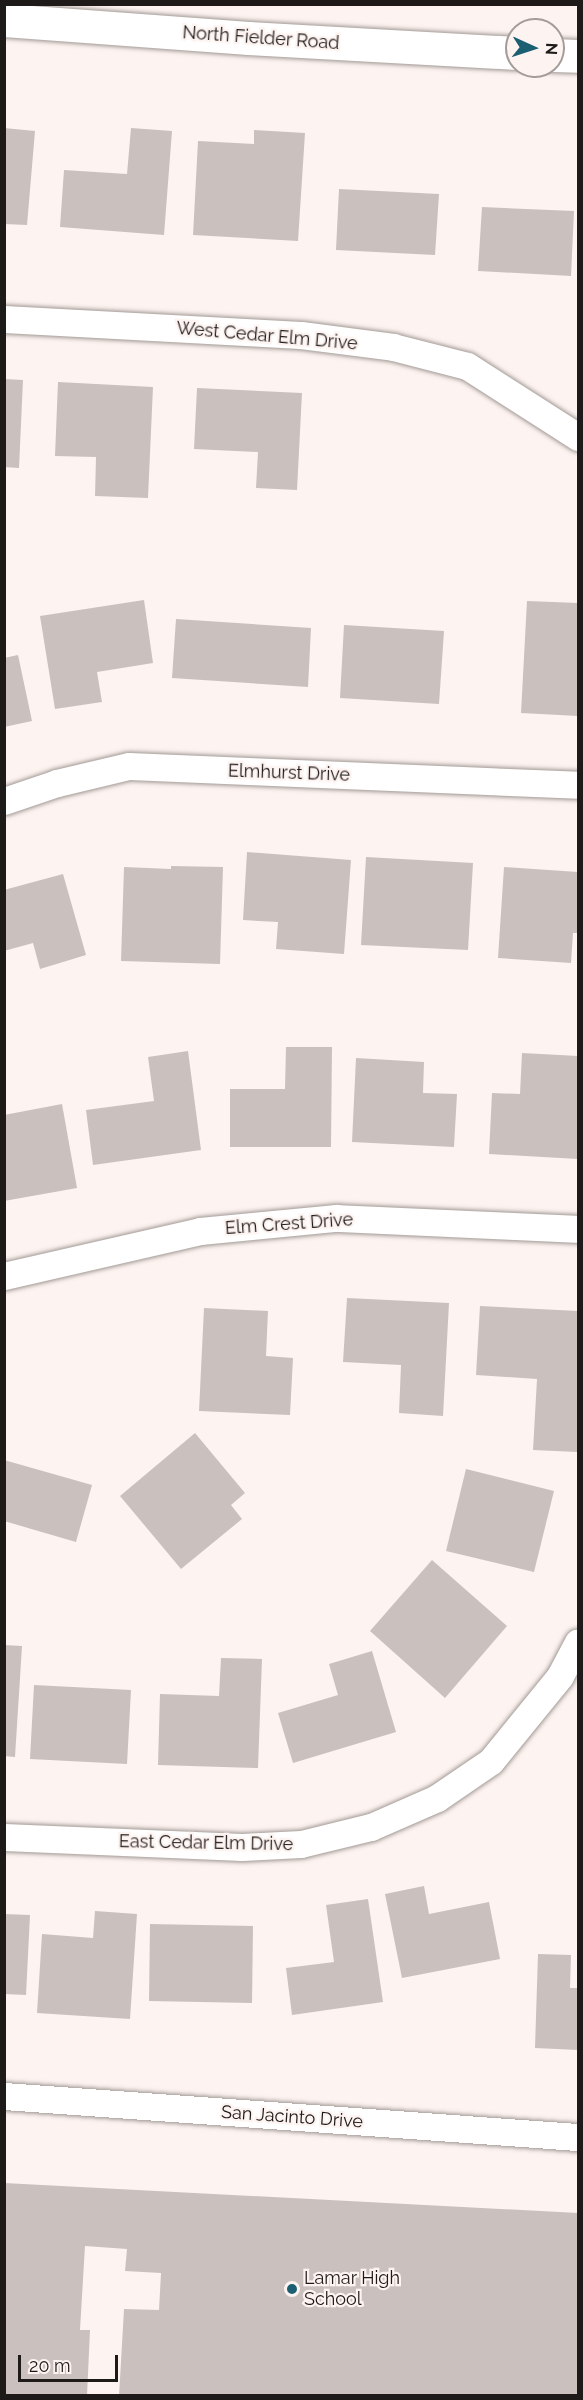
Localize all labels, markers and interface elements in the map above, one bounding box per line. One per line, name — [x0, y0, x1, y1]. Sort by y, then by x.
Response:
north arrow — [505, 18, 565, 78]
street label: North Fielder Road — [182, 22, 340, 54]
text: N — [542, 42, 561, 55]
street label: West Cedar Elm Drive — [175, 317, 359, 355]
street label: Elmhurst Drive — [228, 760, 350, 786]
street label: Elm Crest Drive — [224, 1209, 354, 1239]
street label: East Cedar Elm Drive — [118, 1831, 294, 1855]
street label: San Jacinto Drive — [220, 2101, 364, 2133]
place label: Lamar High School — [304, 2268, 400, 2310]
marker: Lamar High School — [285, 2282, 299, 2296]
scale bar — [21, 2343, 122, 2381]
text: 20 m — [29, 2355, 71, 2376]

